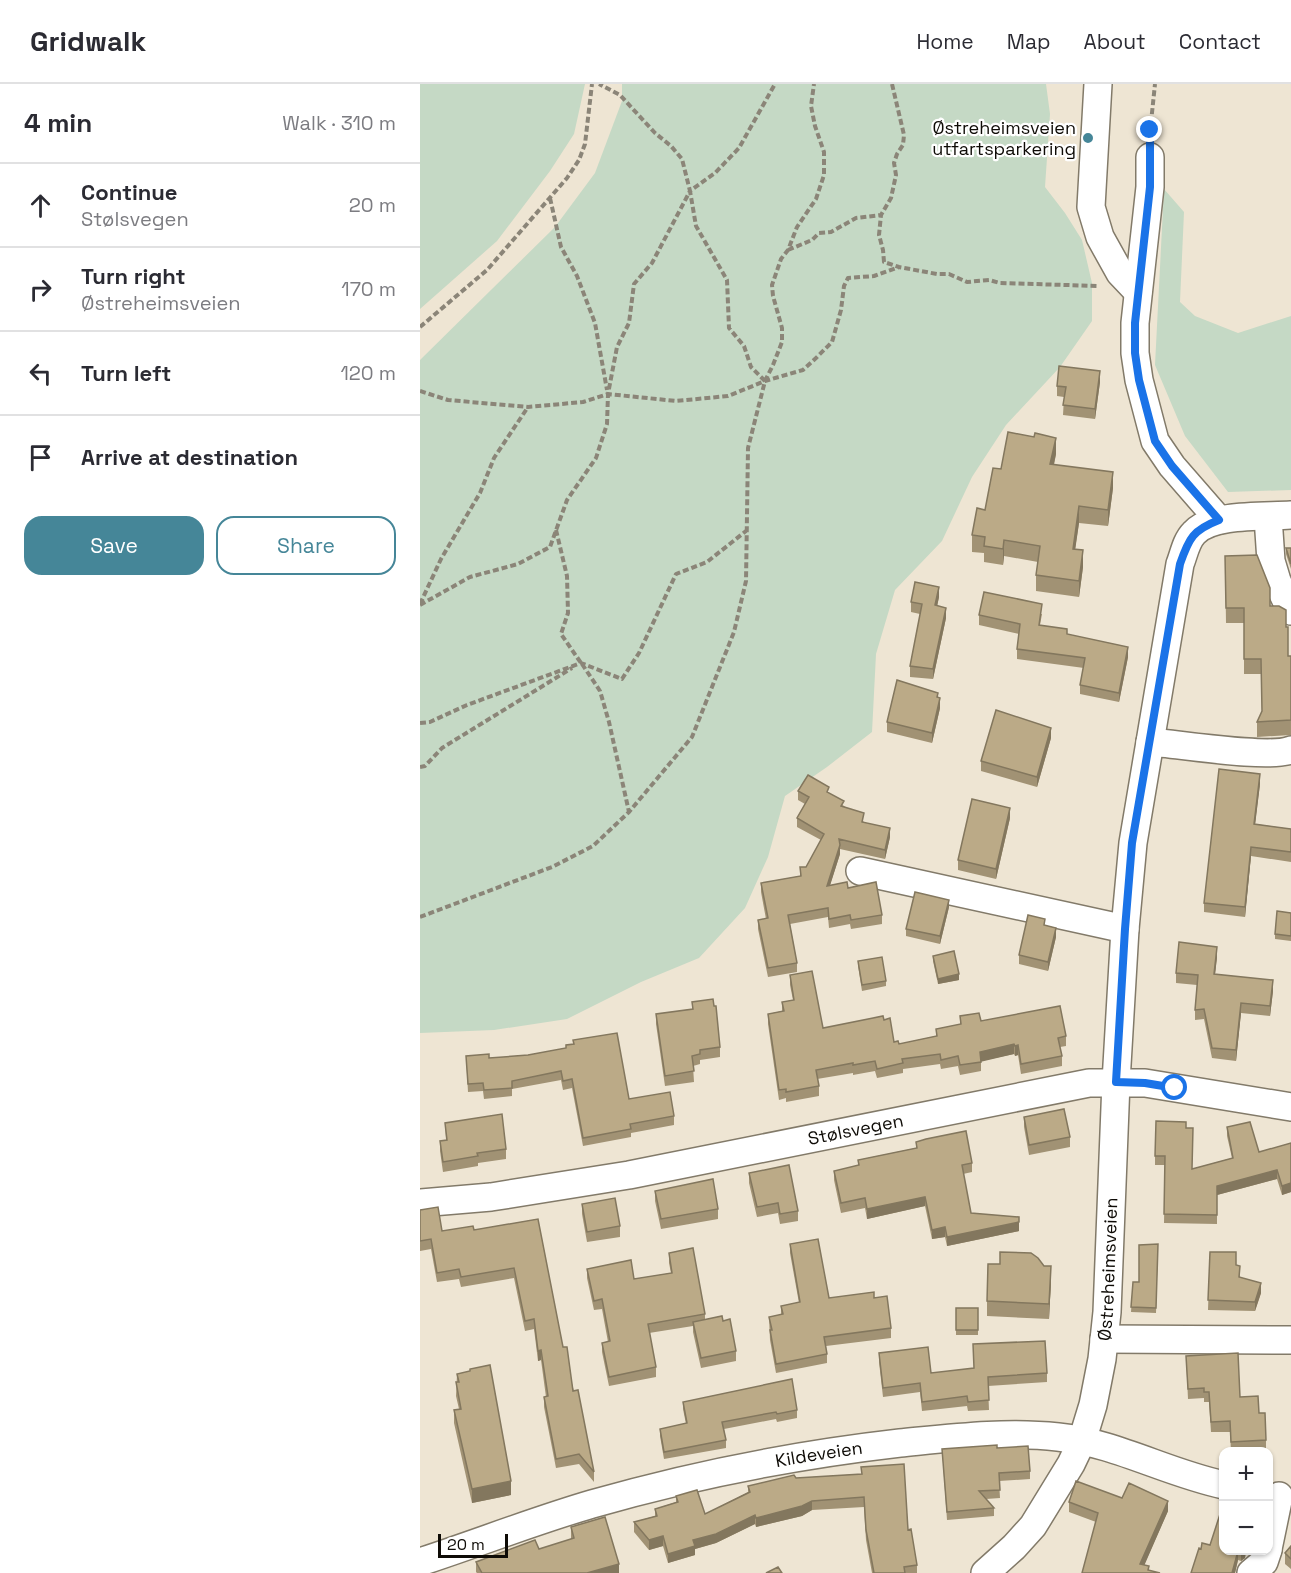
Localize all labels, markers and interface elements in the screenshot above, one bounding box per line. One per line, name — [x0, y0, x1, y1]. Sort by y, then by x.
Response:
text: Gridwalk — [30, 23, 146, 59]
text: Home — [916, 28, 974, 55]
text: Map — [1007, 28, 1051, 55]
text: About — [1084, 28, 1146, 55]
text: Contact — [1179, 28, 1261, 55]
text: 4 min — [24, 106, 92, 140]
text: Walk · 310 m — [282, 110, 396, 136]
place label: Østreheimsveien utfartsparkering — [932, 116, 1076, 160]
route end — [1136, 116, 1162, 142]
marker: Østreheimsveien utfartsparkering — [1081, 131, 1095, 145]
text: Continue — [81, 178, 177, 206]
icon: ahead — [24, 189, 57, 222]
text: 20 m — [349, 192, 396, 218]
text: Stølsvegen — [81, 206, 189, 232]
text: Turn right — [81, 262, 186, 290]
icon: right — [24, 273, 57, 306]
text: 170 m — [341, 276, 396, 302]
text: Østreheimsveien — [81, 290, 241, 316]
icon: left — [24, 357, 57, 390]
text: Turn left — [81, 359, 171, 387]
text: 120 m — [340, 360, 396, 386]
icon: arrive — [24, 441, 57, 474]
text: Arrive at destination — [81, 443, 298, 471]
button: Save — [24, 516, 204, 575]
button: Share — [216, 516, 396, 575]
route start — [1161, 1074, 1187, 1100]
street label: Stølsvegen — [806, 1108, 905, 1150]
street label: Østreheimsveien — [1092, 1197, 1122, 1342]
street label: Kildeveien — [773, 1436, 864, 1472]
map controls — [1219, 1447, 1273, 1555]
button: + — [1219, 1447, 1273, 1501]
button: − — [1219, 1501, 1273, 1555]
scale bar — [438, 1531, 508, 1558]
text: 20 m — [447, 1534, 485, 1555]

